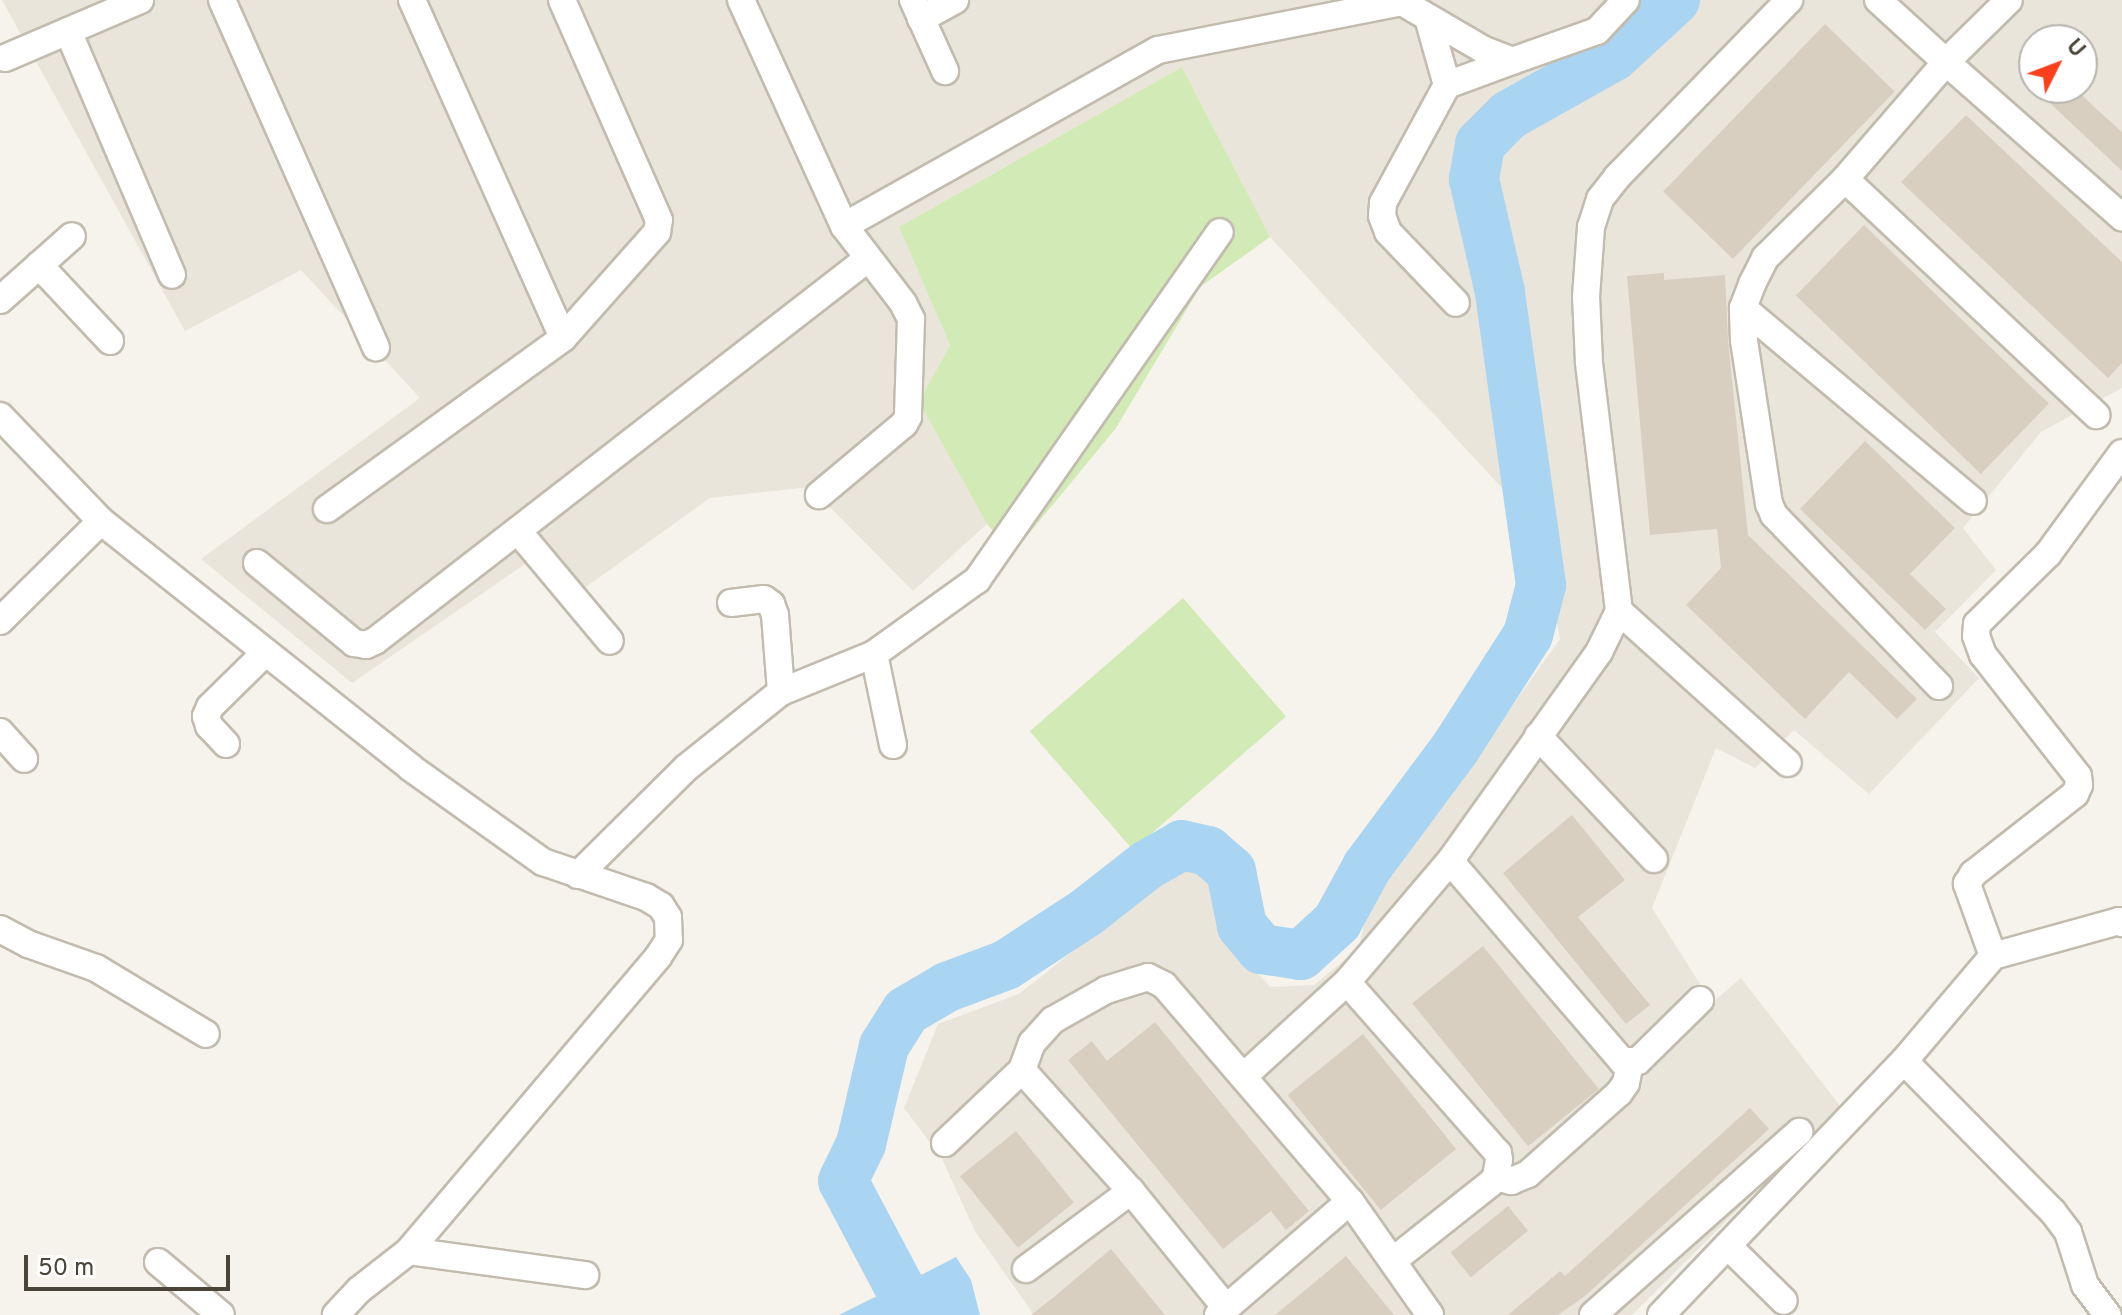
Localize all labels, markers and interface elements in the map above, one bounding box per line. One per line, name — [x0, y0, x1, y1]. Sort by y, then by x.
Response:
north arrow — [2018, 24, 2098, 104]
text: U — [2059, 34, 2090, 64]
scale bar — [28, 1239, 234, 1289]
text: 50 m — [38, 1254, 94, 1284]

